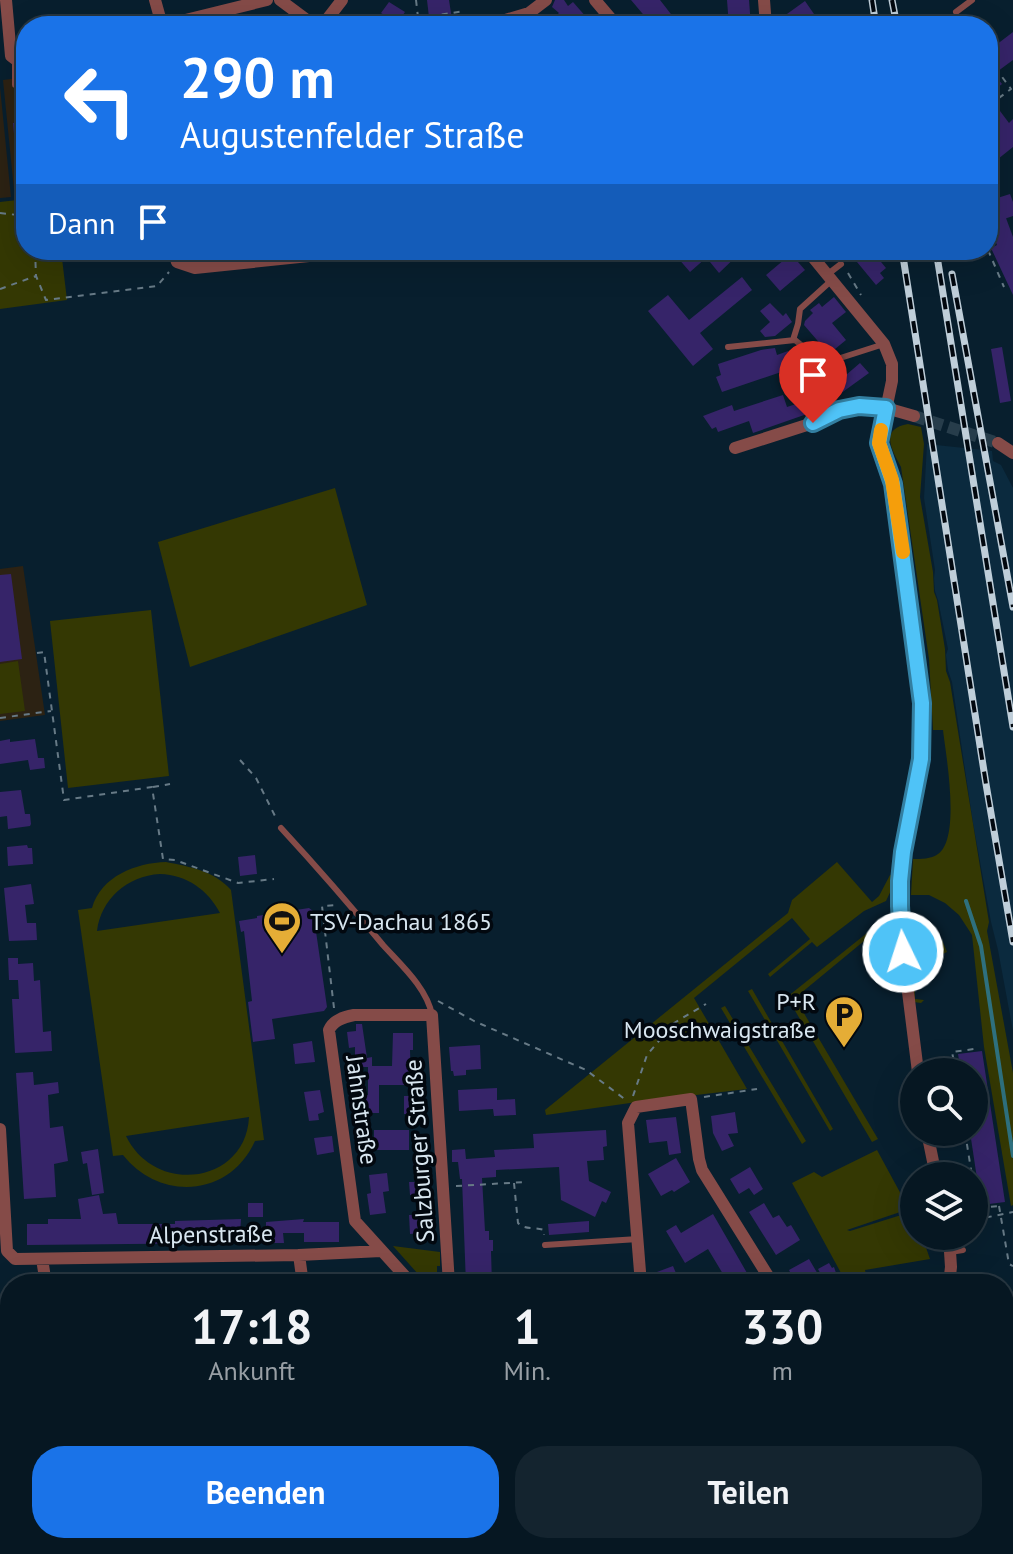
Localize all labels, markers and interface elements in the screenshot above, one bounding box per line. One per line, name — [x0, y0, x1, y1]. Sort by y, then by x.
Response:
text: 290 m — [180, 41, 335, 113]
icon: left — [48, 48, 152, 152]
text: Augustenfelder Straße — [180, 111, 525, 158]
icon: arrive — [131, 200, 175, 244]
text: Dann — [48, 203, 115, 242]
pin — [779, 341, 847, 423]
icon: arrive — [791, 353, 835, 397]
sports icon: TSV-Dachau 1865 — [261, 900, 303, 955]
place label: TSV-Dachau 1865 — [310, 906, 492, 937]
position arrow — [861, 910, 945, 994]
place label: P+R Mooschwaigstraße — [624, 986, 816, 1045]
parking icon: P+R Mooschwaigstraße — [823, 994, 865, 1049]
street label: Jahnstraße — [339, 1052, 385, 1167]
street label: Salzburger Straße — [397, 1058, 441, 1244]
map controls — [900, 1058, 988, 1250]
button: search — [900, 1058, 988, 1146]
button: layers — [900, 1162, 988, 1250]
street label: Alpenstraße — [149, 1217, 273, 1251]
text: 17:18 — [191, 1295, 313, 1357]
text: 1 — [513, 1295, 541, 1357]
text: 330 — [742, 1295, 823, 1357]
text: Ankunft — [208, 1354, 295, 1387]
text: Min. — [503, 1354, 551, 1387]
text: m — [772, 1354, 793, 1387]
button: Beenden — [32, 1446, 499, 1538]
button: Teilen — [515, 1446, 982, 1538]

